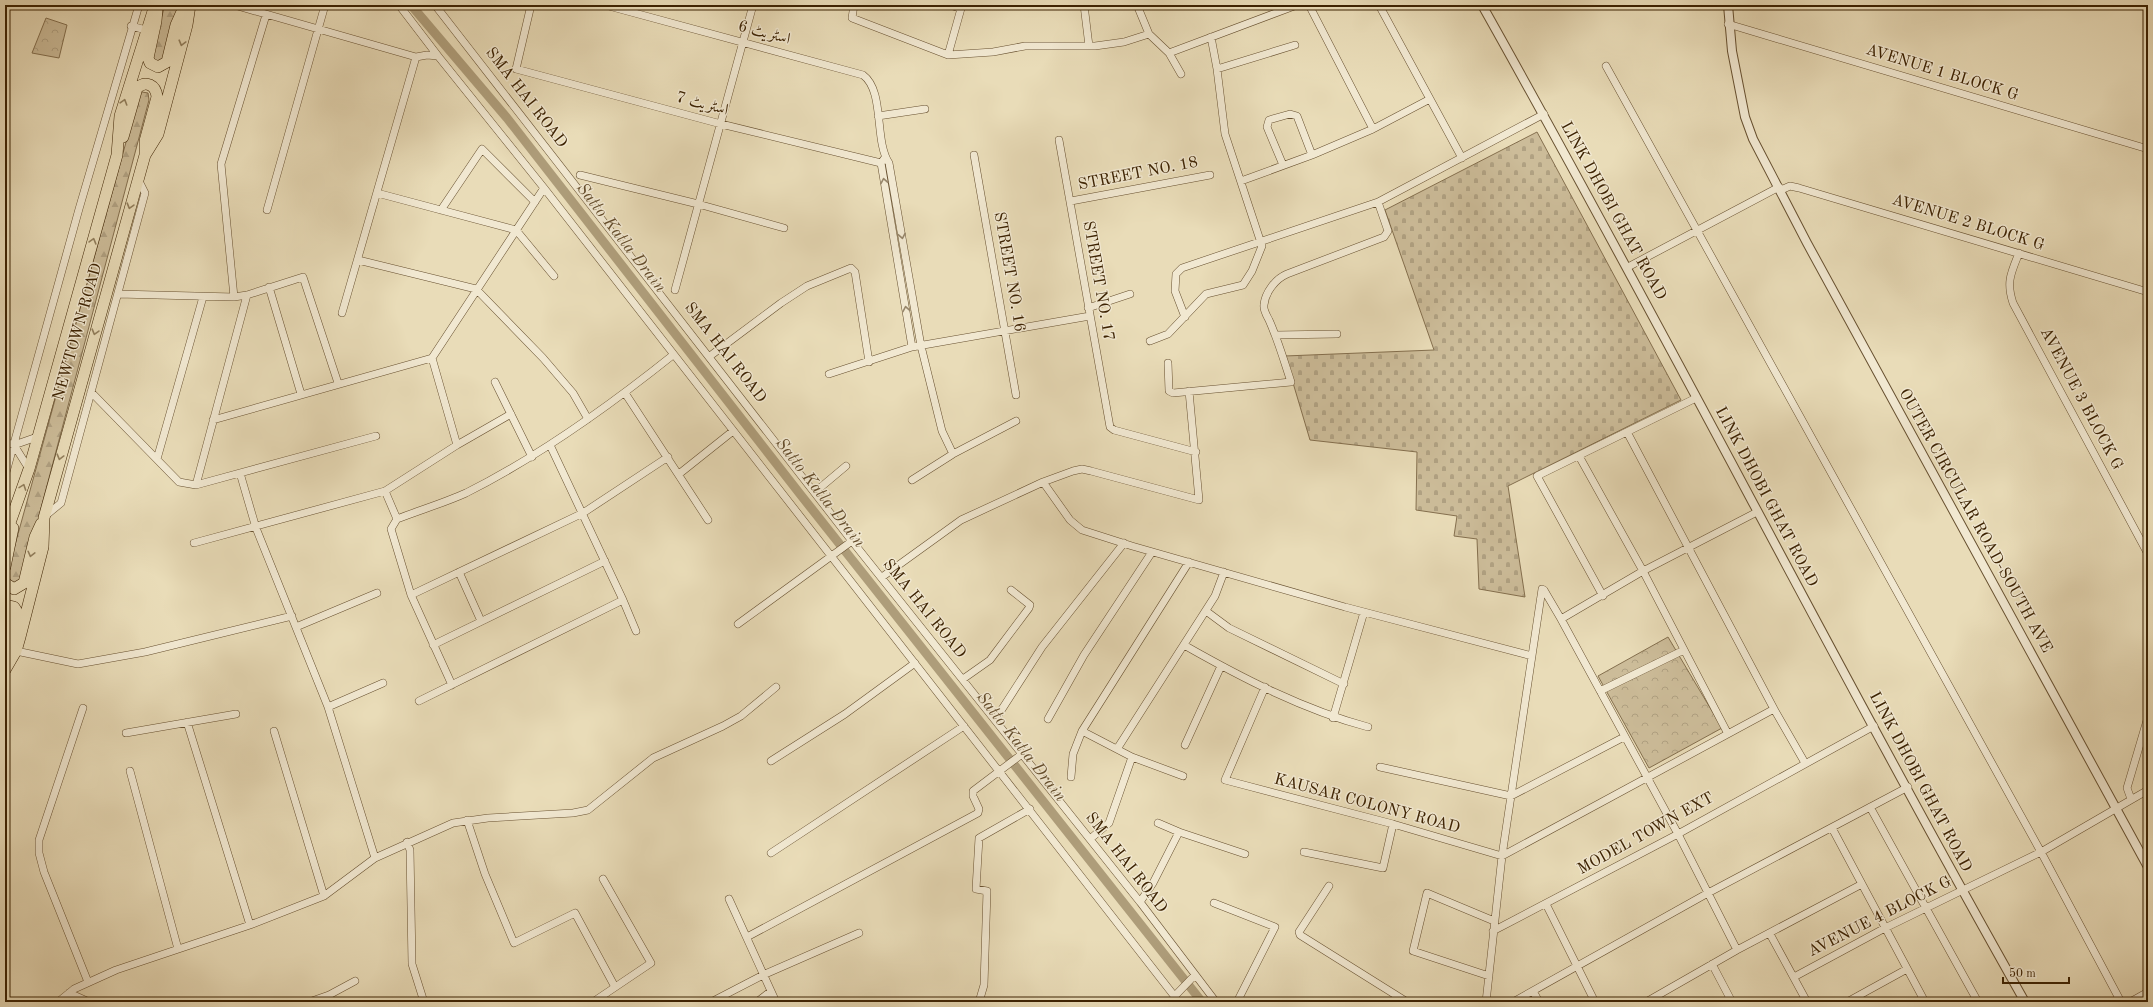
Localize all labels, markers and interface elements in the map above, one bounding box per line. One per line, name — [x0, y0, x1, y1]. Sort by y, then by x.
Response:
street label: اسٹریٹ 6 — [736, 18, 792, 49]
one-way arrow — [178, 39, 187, 46]
street label: AVENUE 1 BLOCK G — [1864, 42, 2021, 104]
street label: SMA HAI ROAD — [482, 45, 570, 151]
street label: اسٹریٹ 7 — [674, 89, 730, 120]
one-way arrow — [119, 98, 128, 105]
street label: LINK DHOBI GHAT ROAD — [1557, 119, 1669, 303]
street label: STREET NO. 18 — [1077, 155, 1199, 193]
one-way arrow — [881, 178, 889, 184]
water label: Satto Katla Drain — [573, 180, 669, 296]
street label: AVENUE 2 BLOCK G — [1890, 192, 2047, 254]
one-way arrow — [127, 203, 135, 210]
street label: STREET NO. 16 — [991, 211, 1027, 333]
street label: STREET NO. 17 — [1080, 220, 1116, 342]
one-way arrow — [897, 233, 905, 239]
one-way arrow — [88, 238, 97, 245]
street label: NEWTOWN ROAD — [51, 262, 105, 402]
street label: SMA HAI ROAD — [681, 300, 769, 406]
one-way arrow — [902, 306, 911, 312]
street label: AVENUE 3 BLOCK G — [2037, 325, 2126, 473]
one-way arrow — [91, 328, 100, 335]
street label: OUTER CIRCULAR ROAD-SOUTH AVE — [1895, 386, 2055, 656]
street label: LINK DHOBI GHAT ROAD — [1712, 404, 1820, 590]
water label: Satto Katla Drain — [772, 435, 868, 551]
one-way arrow — [56, 453, 65, 460]
one-way arrow — [18, 484, 26, 491]
one-way arrow — [28, 551, 36, 557]
street label: SMA HAI ROAD — [879, 557, 969, 661]
water label: Satto Katla Drain — [973, 689, 1069, 805]
street label: LINK DHOBI GHAT ROAD — [1866, 689, 1974, 875]
street label: KAUSAR COLONY ROAD — [1272, 771, 1462, 837]
street label: MODEL TOWN EXT — [1575, 790, 1717, 878]
street label: SMA HAI ROAD — [1082, 810, 1170, 916]
street label: AVENUE 4 BLOCK G — [1806, 874, 1955, 960]
scale bar — [2003, 959, 2069, 985]
text: 50 m — [2009, 967, 2036, 980]

